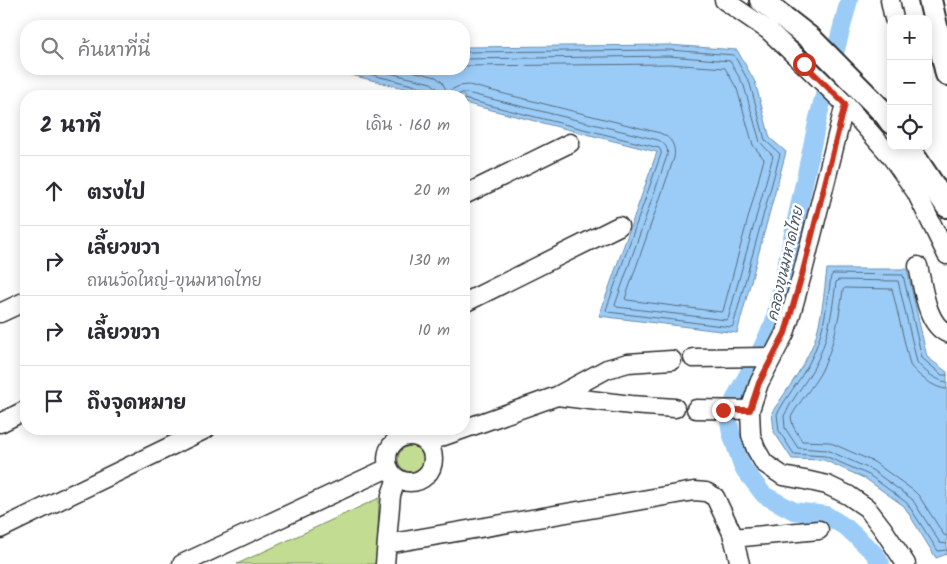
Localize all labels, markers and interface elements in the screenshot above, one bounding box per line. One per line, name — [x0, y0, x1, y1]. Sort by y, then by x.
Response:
map controls — [887, 15, 932, 150]
button: + — [887, 15, 932, 60]
search box — [20, 20, 470, 75]
icon: search — [38, 34, 66, 62]
text: ค้นหาที่นี่ — [78, 36, 150, 66]
route start — [793, 53, 816, 76]
button: − — [887, 60, 932, 105]
button: locate — [887, 105, 932, 150]
text: 2 นาที — [40, 110, 101, 143]
text: เดิน · 160 m — [366, 113, 450, 138]
icon: ahead — [40, 177, 68, 205]
text: 20 m — [414, 178, 450, 203]
text: ตรงไป — [87, 179, 145, 209]
water label: คลองขุนมหาดไทย — [761, 203, 811, 323]
text: เลี้ยวขวา — [87, 234, 160, 264]
icon: right — [40, 247, 68, 275]
text: 130 m — [409, 248, 450, 273]
text: ถนนวัดใหญ่-ขุนมหาดไทย — [87, 269, 262, 294]
icon: right — [40, 317, 68, 345]
text: 10 m — [418, 318, 450, 343]
text: เลี้ยวขวา — [87, 319, 160, 349]
icon: arrive — [40, 387, 68, 415]
text: ถึงจุดหมาย — [87, 389, 186, 419]
route end — [712, 399, 735, 422]

